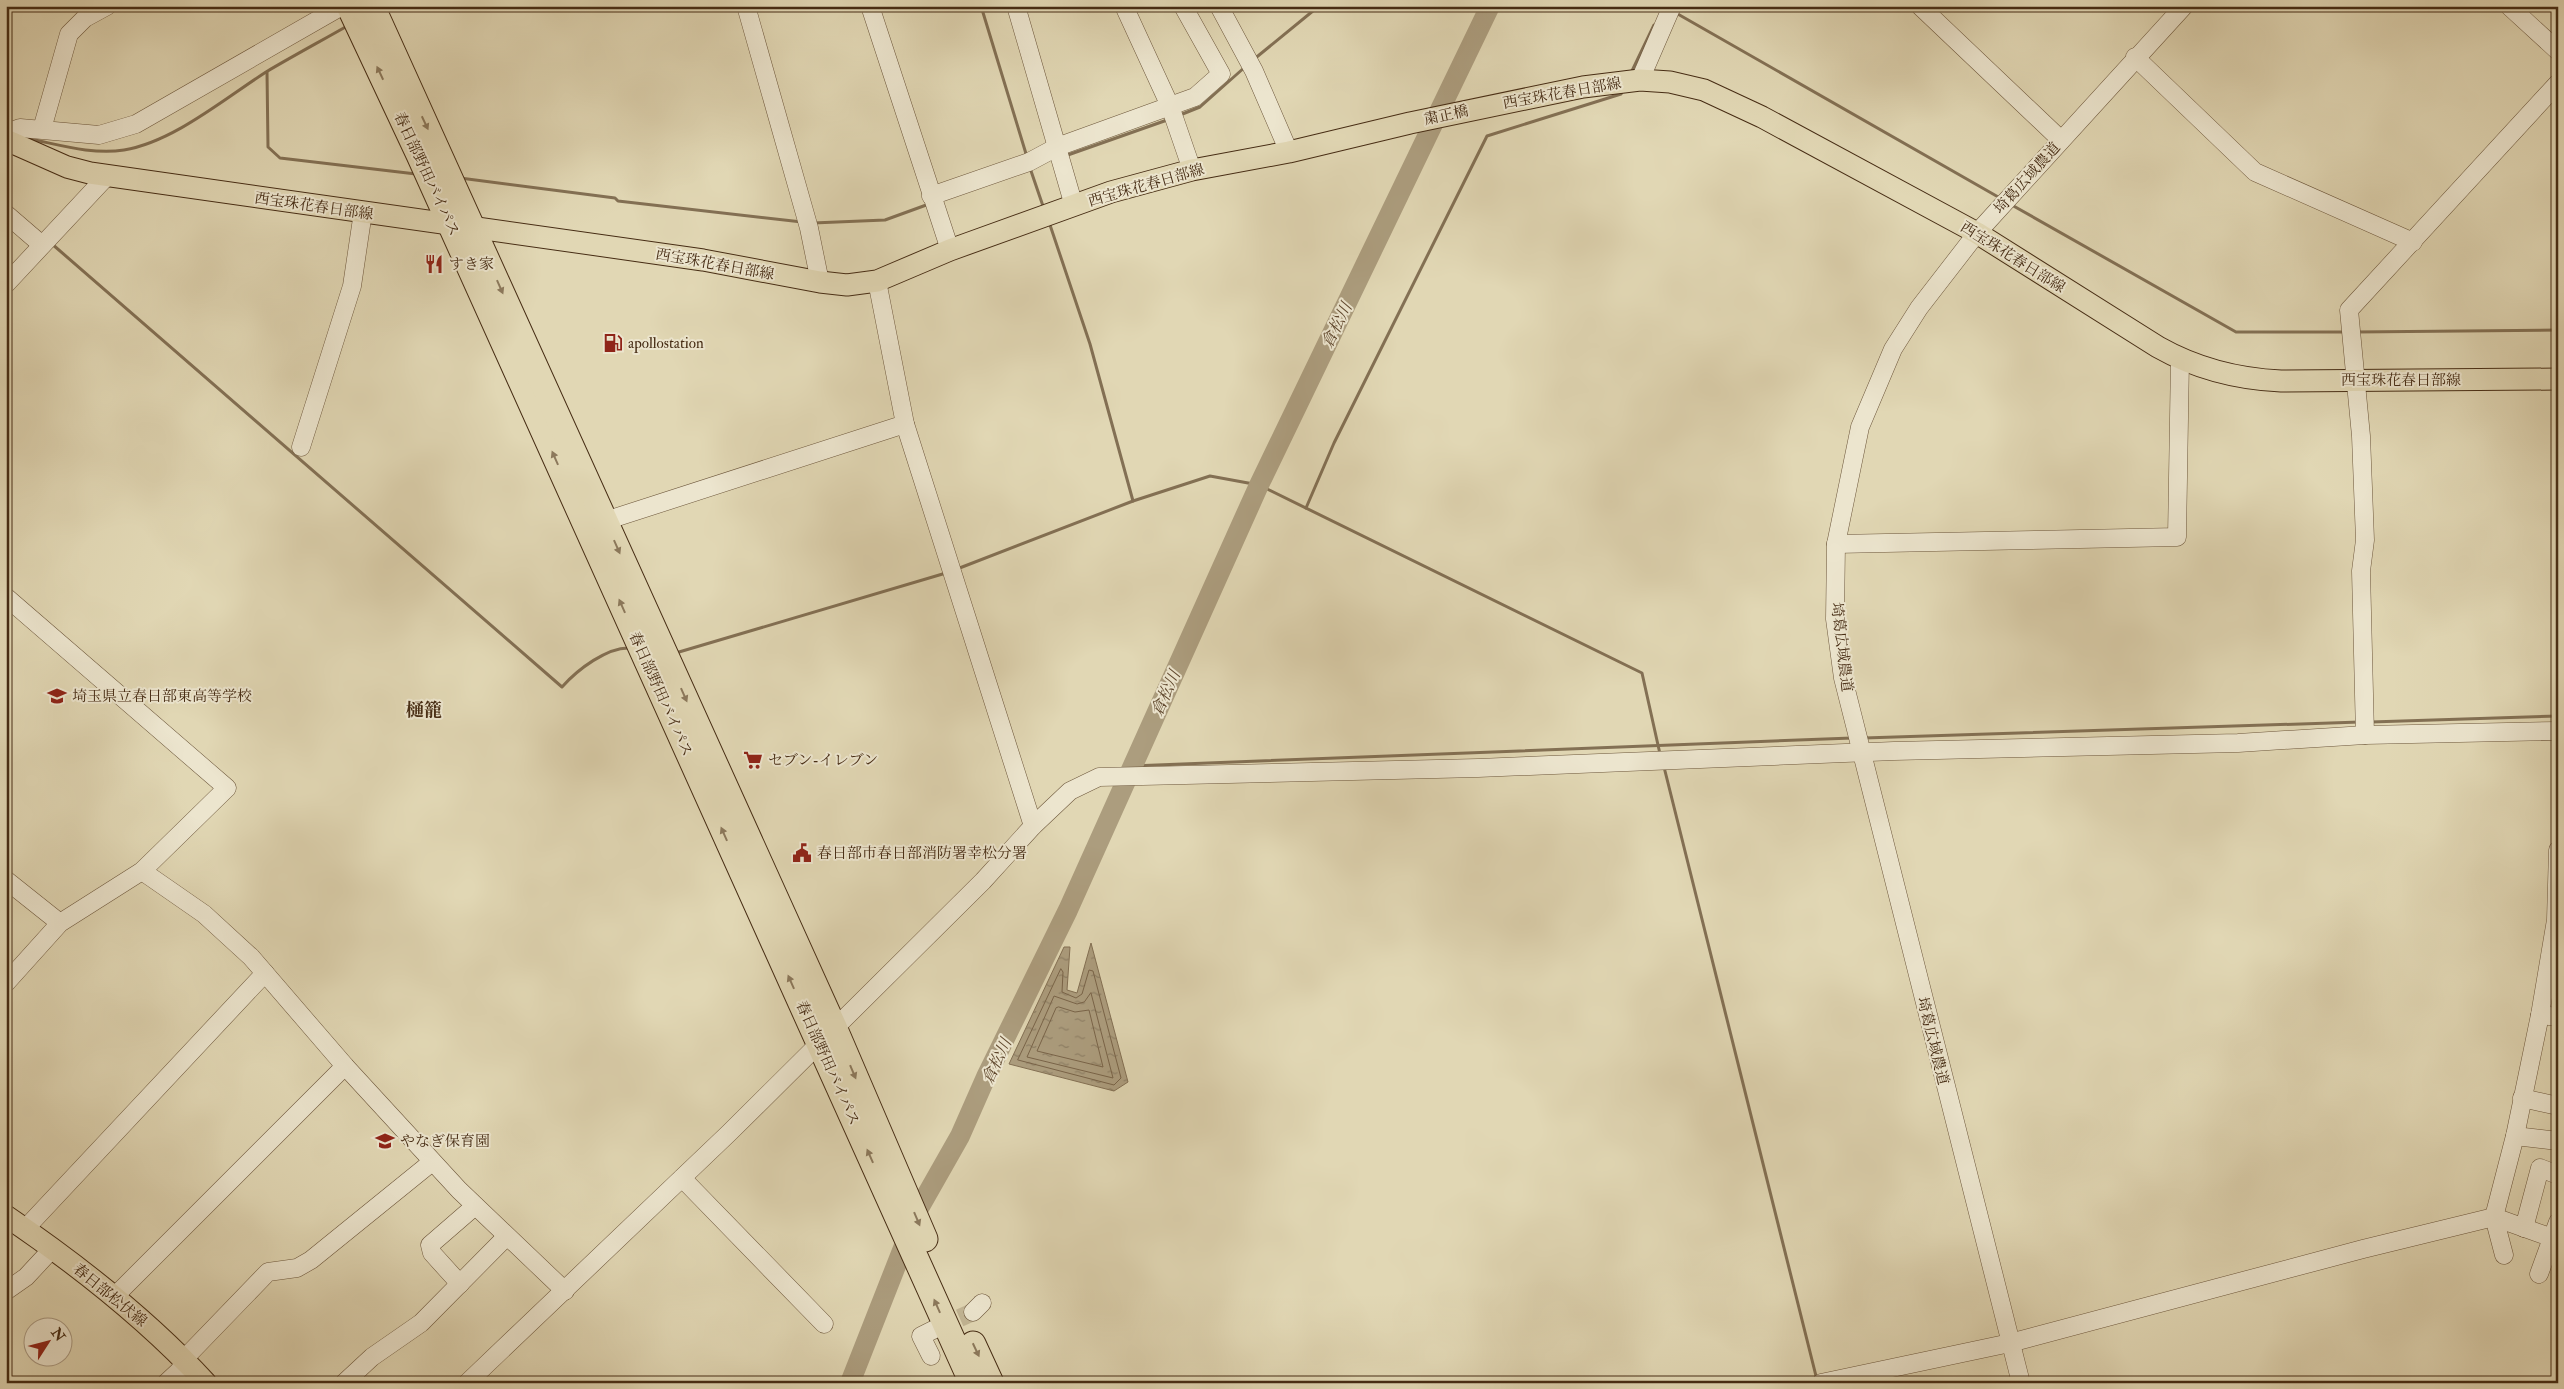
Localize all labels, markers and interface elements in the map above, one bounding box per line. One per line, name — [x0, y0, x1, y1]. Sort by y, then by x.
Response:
one-way arrow — [376, 66, 384, 80]
street label: 西宝珠花春日部線 — [1501, 74, 1623, 113]
street label: 粛正橋 — [1422, 102, 1470, 129]
street label: 春日部野田バイパス — [389, 109, 464, 239]
one-way arrow — [422, 116, 430, 130]
street label: 埼葛広域農道 — [1990, 139, 2065, 218]
street label: 西宝珠花春日部線 — [1086, 160, 1206, 211]
street label: 西宝珠花春日部線 — [253, 189, 375, 224]
street label: 西宝珠花春日部線 — [1957, 218, 2069, 297]
street label: 西宝珠花春日部線 — [654, 245, 776, 284]
restaurant icon: すき家 — [423, 253, 445, 275]
place label: すき家 — [449, 255, 494, 274]
one-way arrow — [496, 280, 504, 294]
water label: 倉松川 — [1317, 298, 1357, 351]
fuel station icon: apollostation — [602, 332, 624, 354]
place label: apollostation — [628, 334, 704, 354]
street label: 西宝珠花春日部線 — [2341, 371, 2461, 390]
one-way arrow — [551, 451, 559, 465]
one-way arrow — [613, 540, 621, 554]
one-way arrow — [617, 599, 625, 613]
street label: 埼葛広域農道 — [1827, 601, 1856, 693]
street label: 春日部野田バイパス — [624, 629, 697, 760]
water label: 倉松川 — [1147, 666, 1186, 719]
school or university icon: 埼玉県立春日部東高等学校 — [46, 685, 68, 707]
place label: 埼玉県立春日部東高等学校 — [72, 687, 252, 706]
one-way arrow — [680, 688, 688, 702]
district label: 樋籠 — [406, 699, 442, 722]
supermarket icon: セブン-イレブン — [742, 749, 764, 771]
place label: セブン-イレブン — [768, 751, 878, 770]
one-way arrow — [720, 827, 728, 841]
public building icon: 春日部市春日部消防署幸松分署 — [791, 842, 813, 864]
place label: 春日部市春日部消防署幸松分署 — [817, 844, 1027, 863]
one-way arrow — [787, 975, 795, 989]
street label: 埼葛広域農道 — [1912, 995, 1953, 1087]
street label: 春日部野田バイパス — [791, 998, 864, 1129]
water label: 倉松川 — [978, 1034, 1017, 1087]
one-way arrow — [850, 1065, 858, 1079]
school or university icon: やなぎ保育園 — [374, 1130, 396, 1152]
place label: やなぎ保育園 — [400, 1132, 490, 1151]
one-way arrow — [865, 1149, 873, 1163]
one-way arrow — [913, 1212, 921, 1226]
street label: 春日部松伏線 — [69, 1260, 151, 1331]
one-way arrow — [933, 1299, 941, 1313]
north arrow — [22, 1316, 72, 1366]
text: N — [47, 1324, 69, 1345]
one-way arrow — [972, 1343, 980, 1357]

